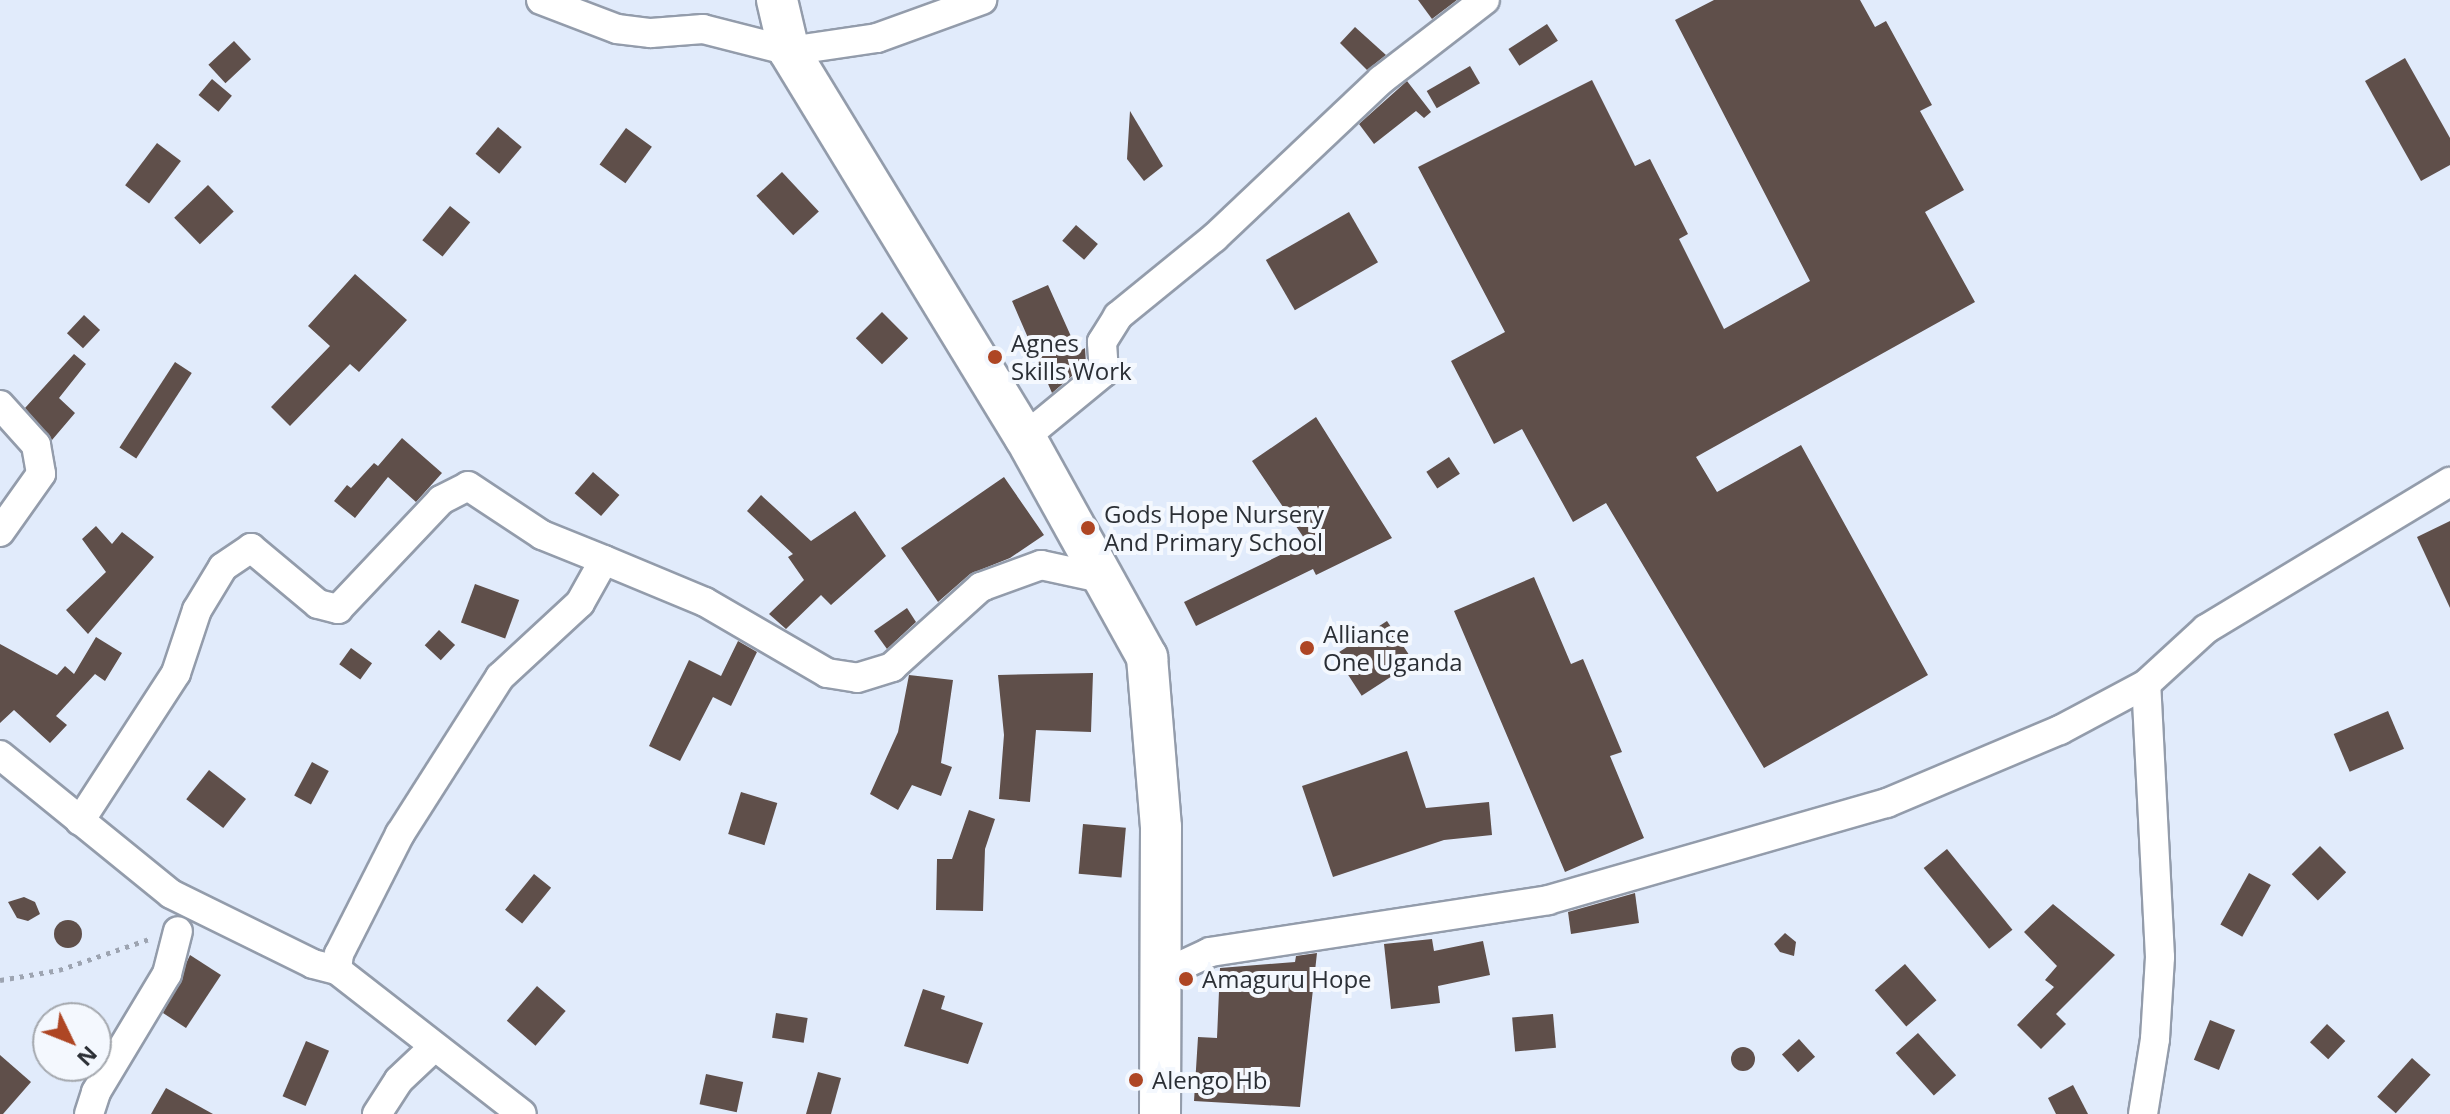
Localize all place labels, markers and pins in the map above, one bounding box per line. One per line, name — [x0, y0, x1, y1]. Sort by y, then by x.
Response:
place label: Agnes Skills Work — [1011, 329, 1132, 385]
marker: Agnes Skills Work — [986, 348, 1004, 366]
place label: Gods Hope Nursery And Primary School — [1104, 500, 1324, 556]
marker: Gods Hope Nursery And Primary School — [1079, 519, 1097, 537]
place label: Alliance One Uganda — [1323, 620, 1463, 676]
marker: Alliance One Uganda — [1298, 639, 1316, 657]
place label: Amaguru Hope — [1202, 965, 1372, 993]
marker: Amaguru Hope — [1177, 970, 1195, 988]
place label: Alengo Hb — [1152, 1066, 1268, 1094]
marker: Alengo Hb — [1127, 1071, 1145, 1089]

